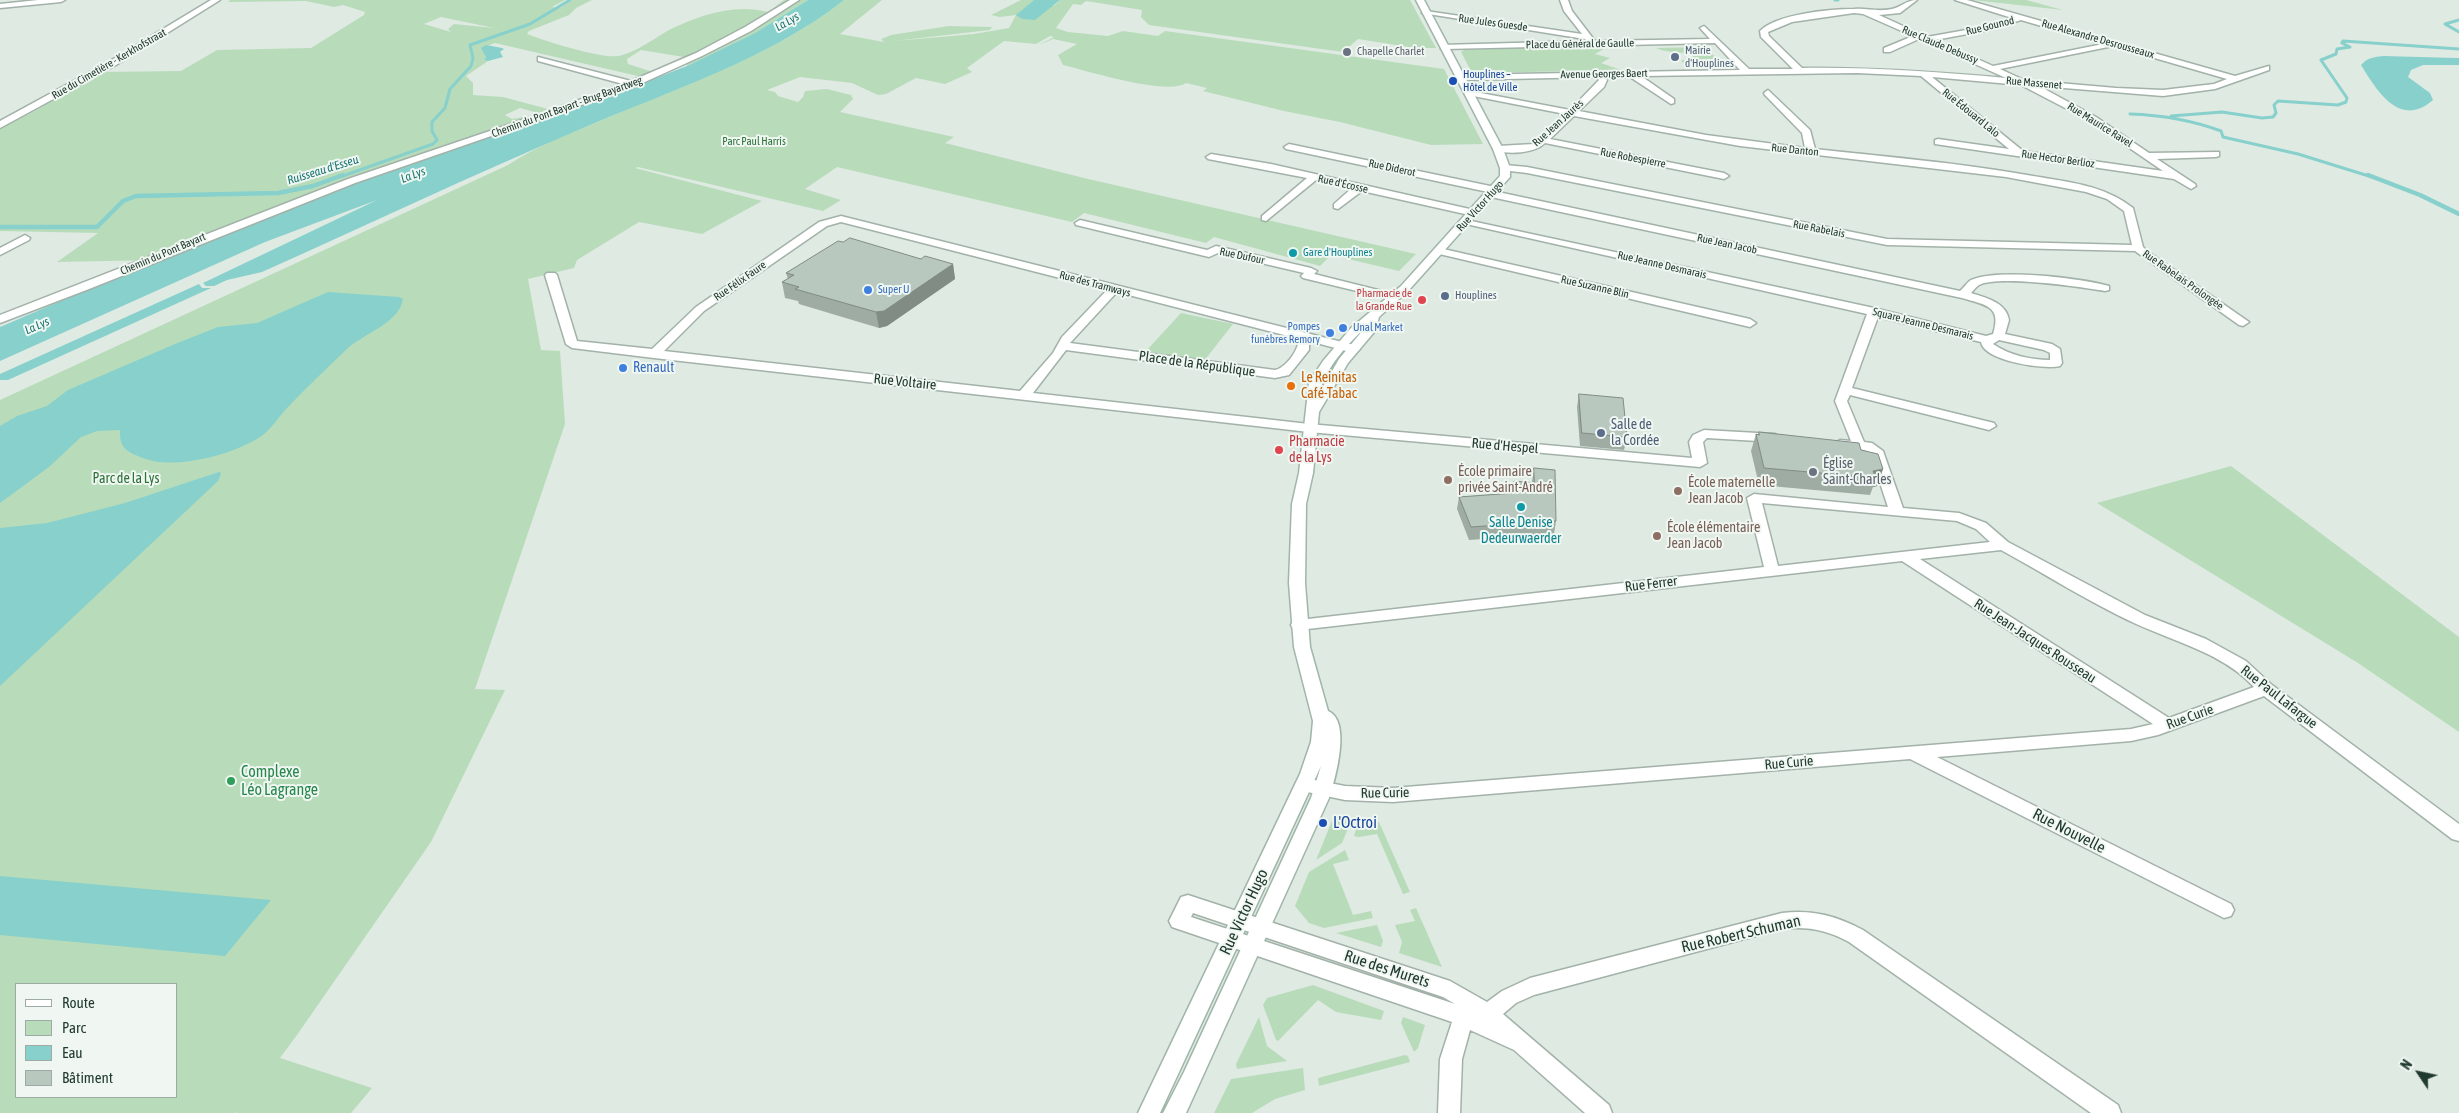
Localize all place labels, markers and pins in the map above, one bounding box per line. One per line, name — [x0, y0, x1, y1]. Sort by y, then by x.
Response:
place label: Mairie d'Houplines — [1685, 44, 1734, 70]
place label: Chapelle Charlet — [1357, 45, 1424, 59]
marker: Chapelle Charlet — [1341, 46, 1353, 58]
marker: Mairie d'Houplines — [1669, 51, 1681, 63]
place label: Houplines – Hôtel de Ville — [1463, 68, 1517, 94]
marker: Houplines – Hôtel de Ville — [1447, 75, 1459, 87]
place label: Gare d'Houplines — [1303, 246, 1372, 260]
marker: Gare d'Houplines — [1287, 247, 1299, 259]
place label: Super U — [878, 283, 909, 297]
marker: Super U — [862, 284, 874, 296]
place label: Pharmacie de la Grande Rue — [1356, 287, 1412, 313]
place label: Houplines — [1455, 289, 1497, 303]
marker: Houplines — [1439, 290, 1451, 302]
marker: Pharmacie de la Grande Rue — [1416, 294, 1428, 306]
place label: Pompes funèbres Remory — [1251, 320, 1320, 346]
place label: Unal Market — [1353, 321, 1403, 335]
marker: Unal Market — [1337, 322, 1349, 334]
marker: Pompes funèbres Remory — [1324, 327, 1336, 339]
place label: Renault — [633, 360, 674, 376]
marker: Renault — [617, 362, 629, 374]
place label: Le Reinitas Café-Tabac — [1301, 370, 1357, 402]
marker: Le Reinitas Café-Tabac — [1285, 380, 1297, 392]
place label: Salle de la Cordée — [1611, 417, 1659, 450]
marker: Salle de la Cordée — [1595, 427, 1607, 439]
place label: Pharmacie de la Lys — [1289, 434, 1345, 467]
marker: Pharmacie de la Lys — [1273, 444, 1285, 456]
place label: Église Saint-Charles — [1823, 456, 1892, 488]
place label: École primaire privée Saint-André — [1458, 464, 1553, 497]
marker: Église Saint-Charles — [1807, 466, 1819, 478]
marker: École primaire privée Saint-André — [1442, 474, 1454, 486]
place label: École maternelle Jean Jacob — [1688, 475, 1775, 508]
marker: École maternelle Jean Jacob — [1672, 485, 1684, 497]
marker: Salle Denise Dedeurwaerder — [1515, 501, 1527, 513]
place label: Salle Denise Dedeurwaerder — [1481, 515, 1561, 548]
place label: École élémentaire Jean Jacob — [1667, 520, 1760, 552]
marker: École élémentaire Jean Jacob — [1651, 530, 1663, 542]
place label: Complexe Léo Lagrange — [241, 762, 318, 800]
marker: Complexe Léo Lagrange — [225, 775, 237, 787]
place label: L'Octroi — [1333, 813, 1377, 833]
marker: L'Octroi — [1317, 817, 1329, 829]

